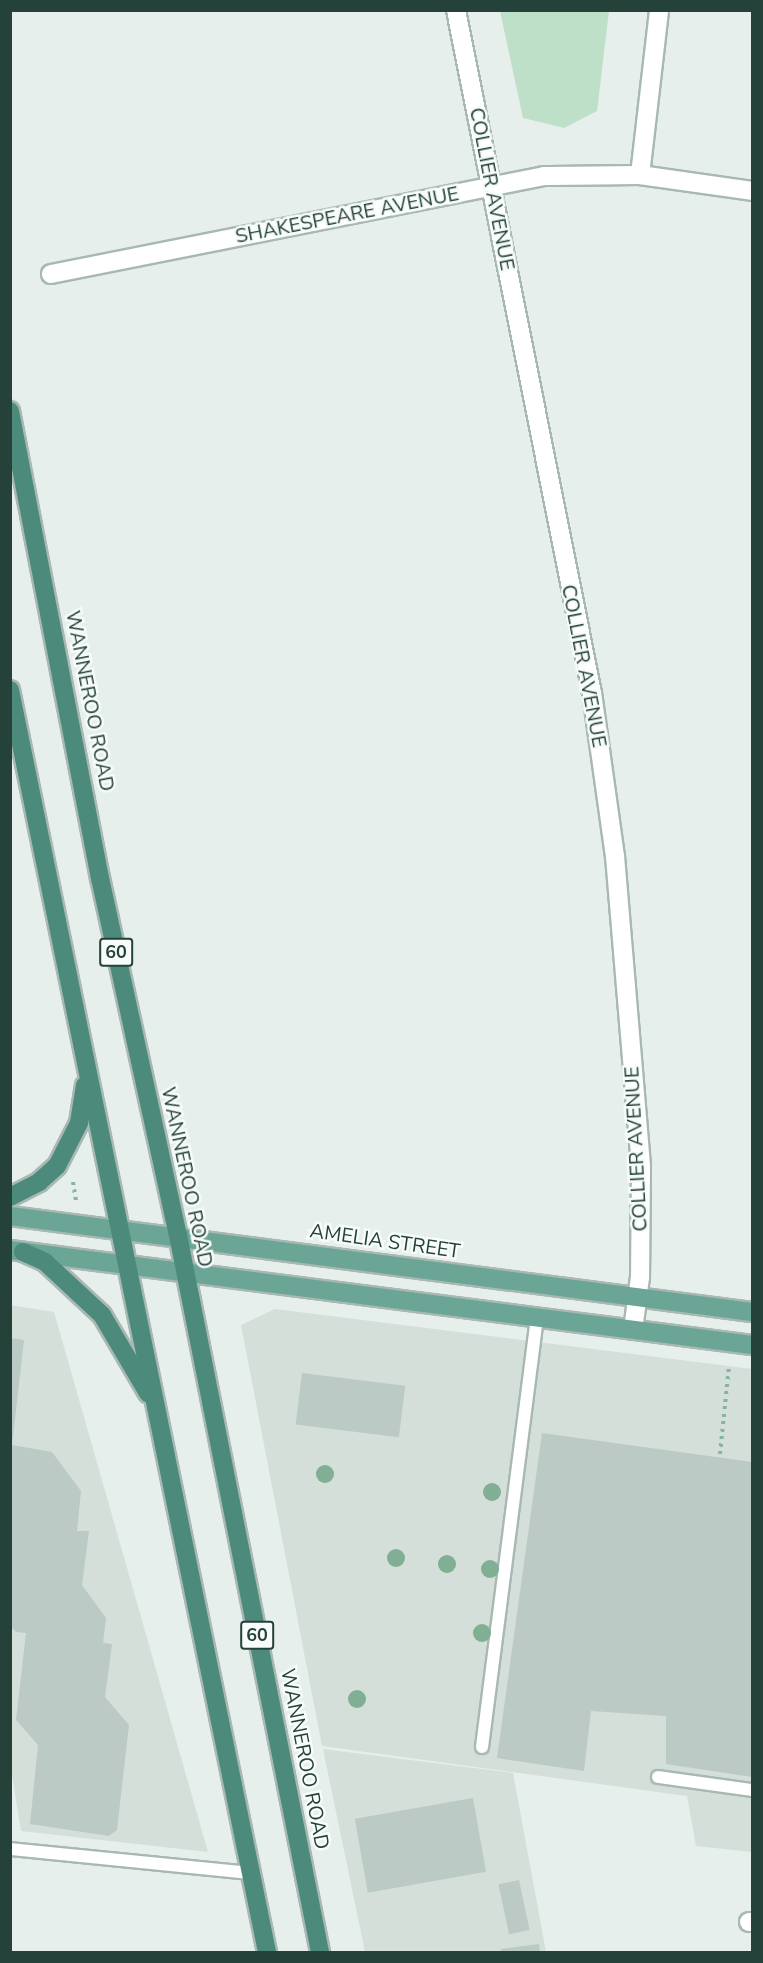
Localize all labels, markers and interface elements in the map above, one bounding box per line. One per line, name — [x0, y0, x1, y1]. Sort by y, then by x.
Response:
street label: COLLIER AVENUE — [464, 106, 520, 272]
street label: SHAKESPEARE AVENUE — [233, 182, 461, 248]
street label: COLLIER AVENUE — [556, 583, 612, 749]
street label: WANNEROO ROAD — [61, 609, 119, 793]
road number: 60 — [98, 937, 134, 967]
street label: COLLIER AVENUE — [620, 1066, 652, 1232]
street label: WANNEROO ROAD — [156, 1085, 218, 1269]
street label: AMELIA STREET — [308, 1219, 462, 1263]
road number: 60 — [239, 1620, 275, 1650]
street label: WANNEROO ROAD — [276, 1667, 334, 1851]

